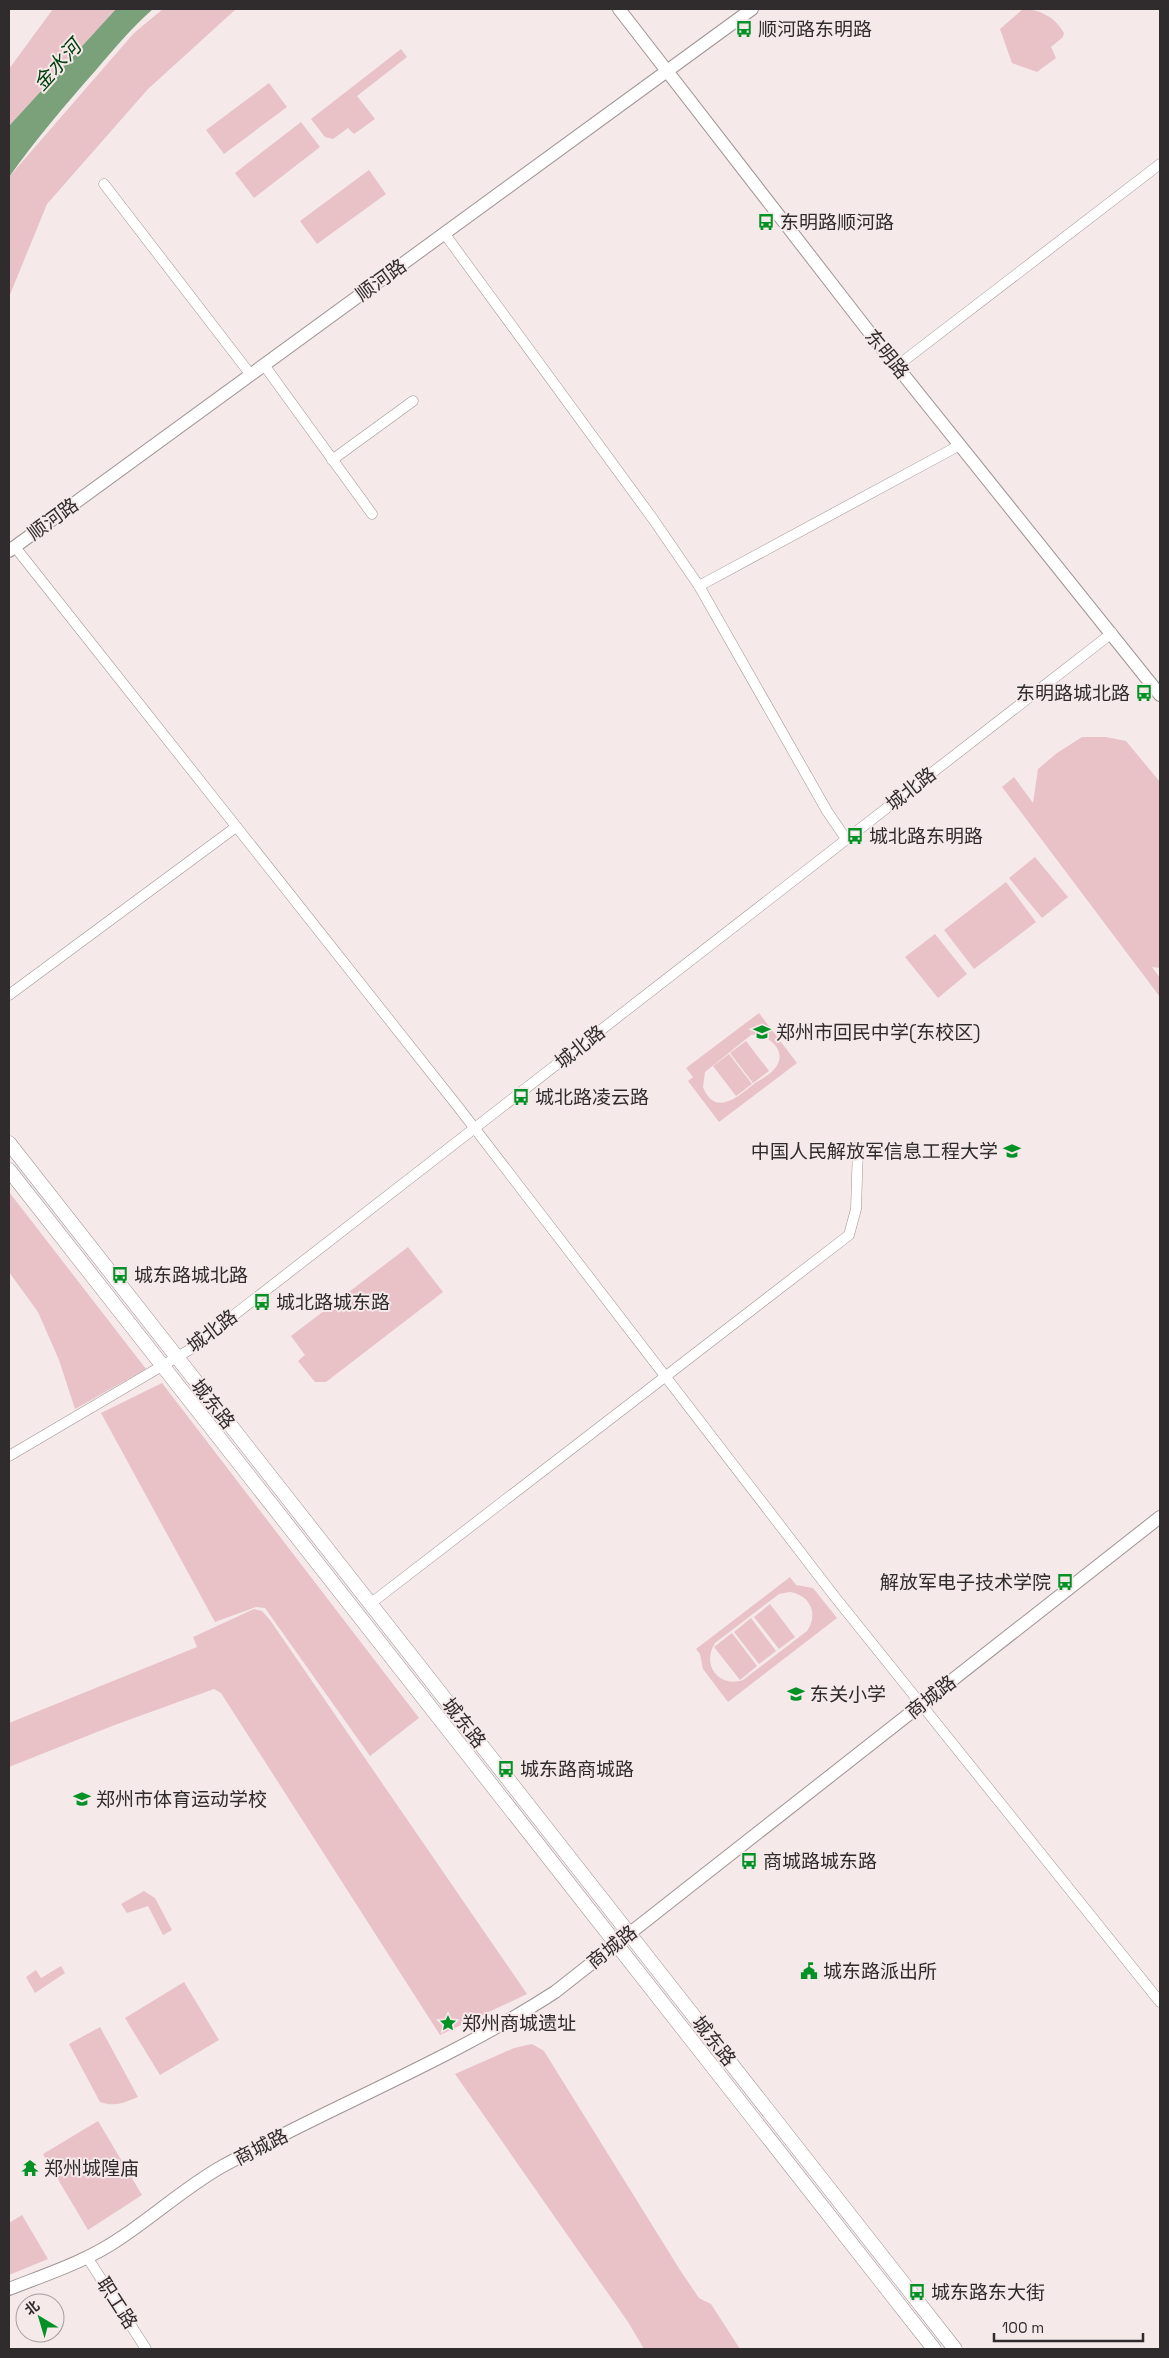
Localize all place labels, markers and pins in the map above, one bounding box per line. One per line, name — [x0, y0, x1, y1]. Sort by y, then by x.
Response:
place label: 顺河路东明路 — [758, 17, 872, 42]
bus stop icon: 顺河路东明路 — [734, 19, 754, 39]
place label: 东明路顺河路 — [780, 210, 894, 235]
bus stop icon: 东明路顺河路 — [756, 212, 776, 232]
place label: 东明路城北路 — [1016, 681, 1130, 706]
bus stop icon: 东明路城北路 — [1134, 683, 1154, 703]
place label: 城北路东明路 — [869, 824, 983, 849]
bus stop icon: 城北路东明路 — [845, 826, 865, 846]
place label: 郑州市回民中学(东校区) — [776, 1020, 980, 1045]
school or university icon: 郑州市回民中学(东校区) — [752, 1022, 772, 1042]
place label: 城北路凌云路 — [535, 1085, 649, 1110]
bus stop icon: 城北路凌云路 — [511, 1087, 531, 1107]
place label: 中国人民解放军信息工程大学 — [751, 1139, 998, 1164]
school or university icon: 中国人民解放军信息工程大学 — [1002, 1141, 1022, 1161]
place label: 城东路城北路 — [134, 1263, 248, 1288]
bus stop icon: 城东路城北路 — [110, 1265, 130, 1285]
place label: 城北路城东路 — [276, 1290, 390, 1315]
bus stop icon: 城北路城东路 — [252, 1292, 272, 1312]
place label: 解放军电子技术学院 — [880, 1570, 1051, 1595]
bus stop icon: 解放军电子技术学院 — [1055, 1572, 1075, 1592]
place label: 东关小学 — [810, 1682, 886, 1707]
school or university icon: 东关小学 — [786, 1684, 806, 1704]
place label: 城东路商城路 — [520, 1757, 634, 1782]
bus stop icon: 城东路商城路 — [496, 1759, 516, 1779]
place label: 郑州市体育运动学校 — [96, 1787, 267, 1812]
school or university icon: 郑州市体育运动学校 — [72, 1789, 92, 1809]
place label: 商城路城东路 — [763, 1849, 877, 1874]
bus stop icon: 商城路城东路 — [739, 1851, 759, 1871]
place label: 城东路派出所 — [823, 1959, 937, 1984]
public building icon: 城东路派出所 — [799, 1961, 819, 1981]
place label: 郑州商城遗址 — [462, 2011, 576, 2036]
place icon: 郑州商城遗址 — [438, 2013, 458, 2033]
place label: 郑州城隍庙 — [44, 2156, 139, 2181]
temple icon: 郑州城隍庙 — [20, 2158, 40, 2178]
place label: 城东路东大街 — [931, 2280, 1045, 2305]
bus stop icon: 城东路东大街 — [907, 2282, 927, 2302]

